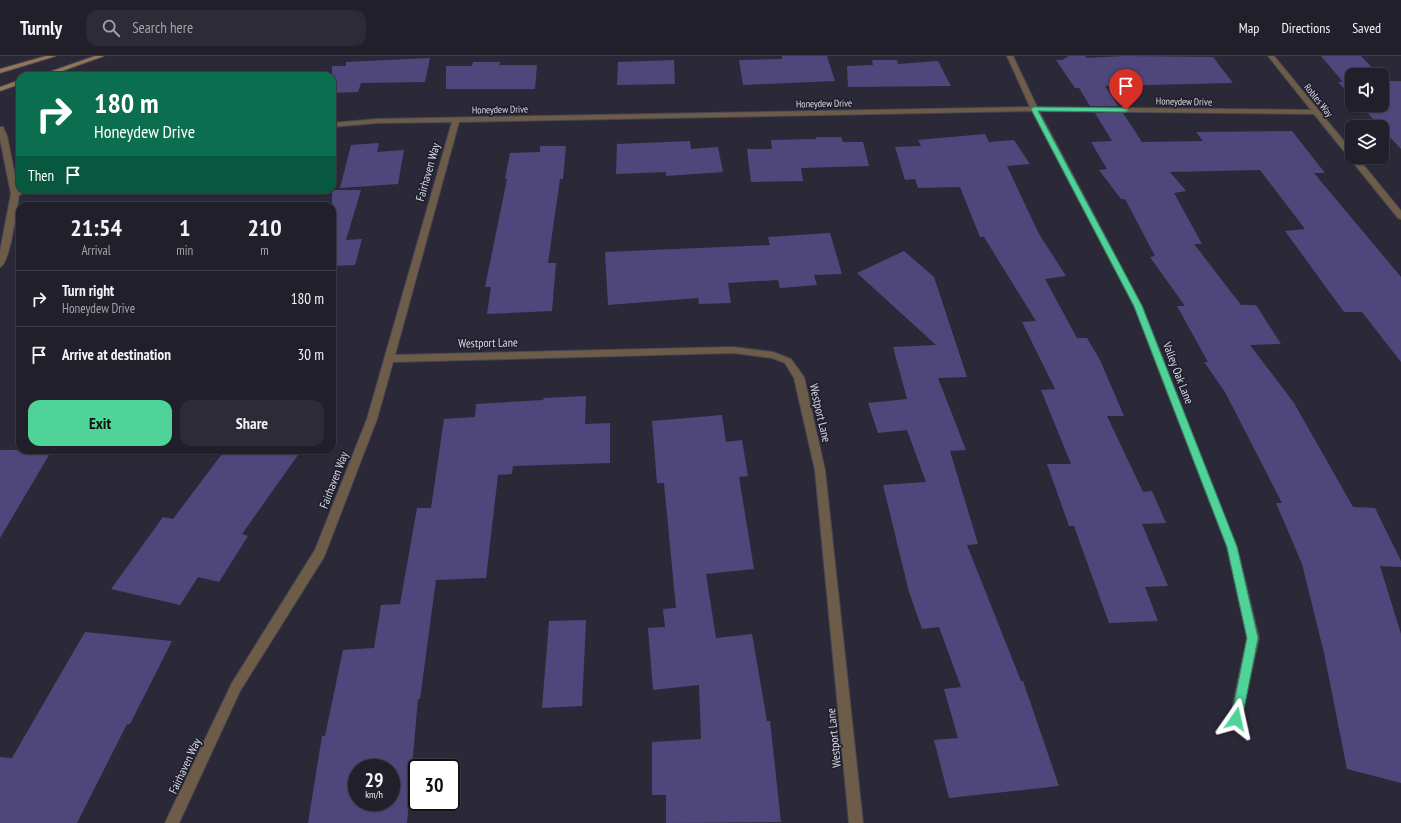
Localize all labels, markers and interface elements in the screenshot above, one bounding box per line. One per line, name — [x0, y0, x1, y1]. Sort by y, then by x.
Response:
search box — [86, 10, 366, 46]
text: Turnly — [20, 16, 62, 40]
icon: search — [100, 17, 122, 39]
text: Search here — [132, 18, 193, 37]
text: Map — [1239, 19, 1259, 37]
text: Directions — [1281, 19, 1330, 37]
text: Saved — [1352, 19, 1381, 37]
map controls — [1345, 68, 1389, 164]
button: sound — [1345, 68, 1389, 112]
pin — [1109, 69, 1143, 110]
icon: arrive — [1115, 75, 1137, 97]
street label: Robles Way — [1301, 81, 1336, 120]
text: 180 m — [94, 84, 158, 121]
icon: right — [28, 88, 80, 140]
street label: Honeydew Drive — [1156, 95, 1212, 108]
street label: Honeydew Drive — [796, 97, 852, 110]
street label: Honeydew Drive — [472, 103, 528, 116]
text: Honeydew Drive — [94, 120, 195, 143]
button: layers — [1345, 120, 1389, 164]
street label: Fairhaven Way — [412, 141, 443, 203]
icon: arrive — [62, 164, 84, 186]
text: Then — [28, 166, 54, 185]
text: 21:54 — [70, 212, 122, 243]
text: 1 — [179, 212, 190, 243]
text: 210 — [247, 212, 282, 243]
text: Arrival — [81, 242, 111, 259]
text: min — [176, 242, 193, 259]
text: m — [260, 242, 269, 259]
text: Turn right — [62, 281, 114, 300]
icon: right — [28, 288, 50, 310]
text: 180 m — [291, 289, 324, 308]
text: Honeydew Drive — [62, 300, 135, 317]
street label: Westport Lane — [458, 334, 518, 351]
street label: Valley Oak Lane — [1159, 339, 1197, 406]
icon: arrive — [28, 344, 50, 366]
text: Arrive at destination — [62, 345, 171, 364]
text: 30 m — [298, 345, 324, 364]
street label: Westport Lane — [806, 382, 835, 444]
button: Exit — [28, 400, 172, 446]
button: Share — [180, 400, 324, 446]
street label: Fairhaven Way — [316, 449, 351, 510]
position arrow — [1215, 698, 1257, 740]
street label: Westport Lane — [823, 708, 844, 768]
street label: Fairhaven Way — [165, 735, 204, 796]
speed limit sign: 30 — [408, 759, 460, 811]
text: 29 — [364, 767, 384, 793]
text: km/h — [365, 788, 383, 801]

